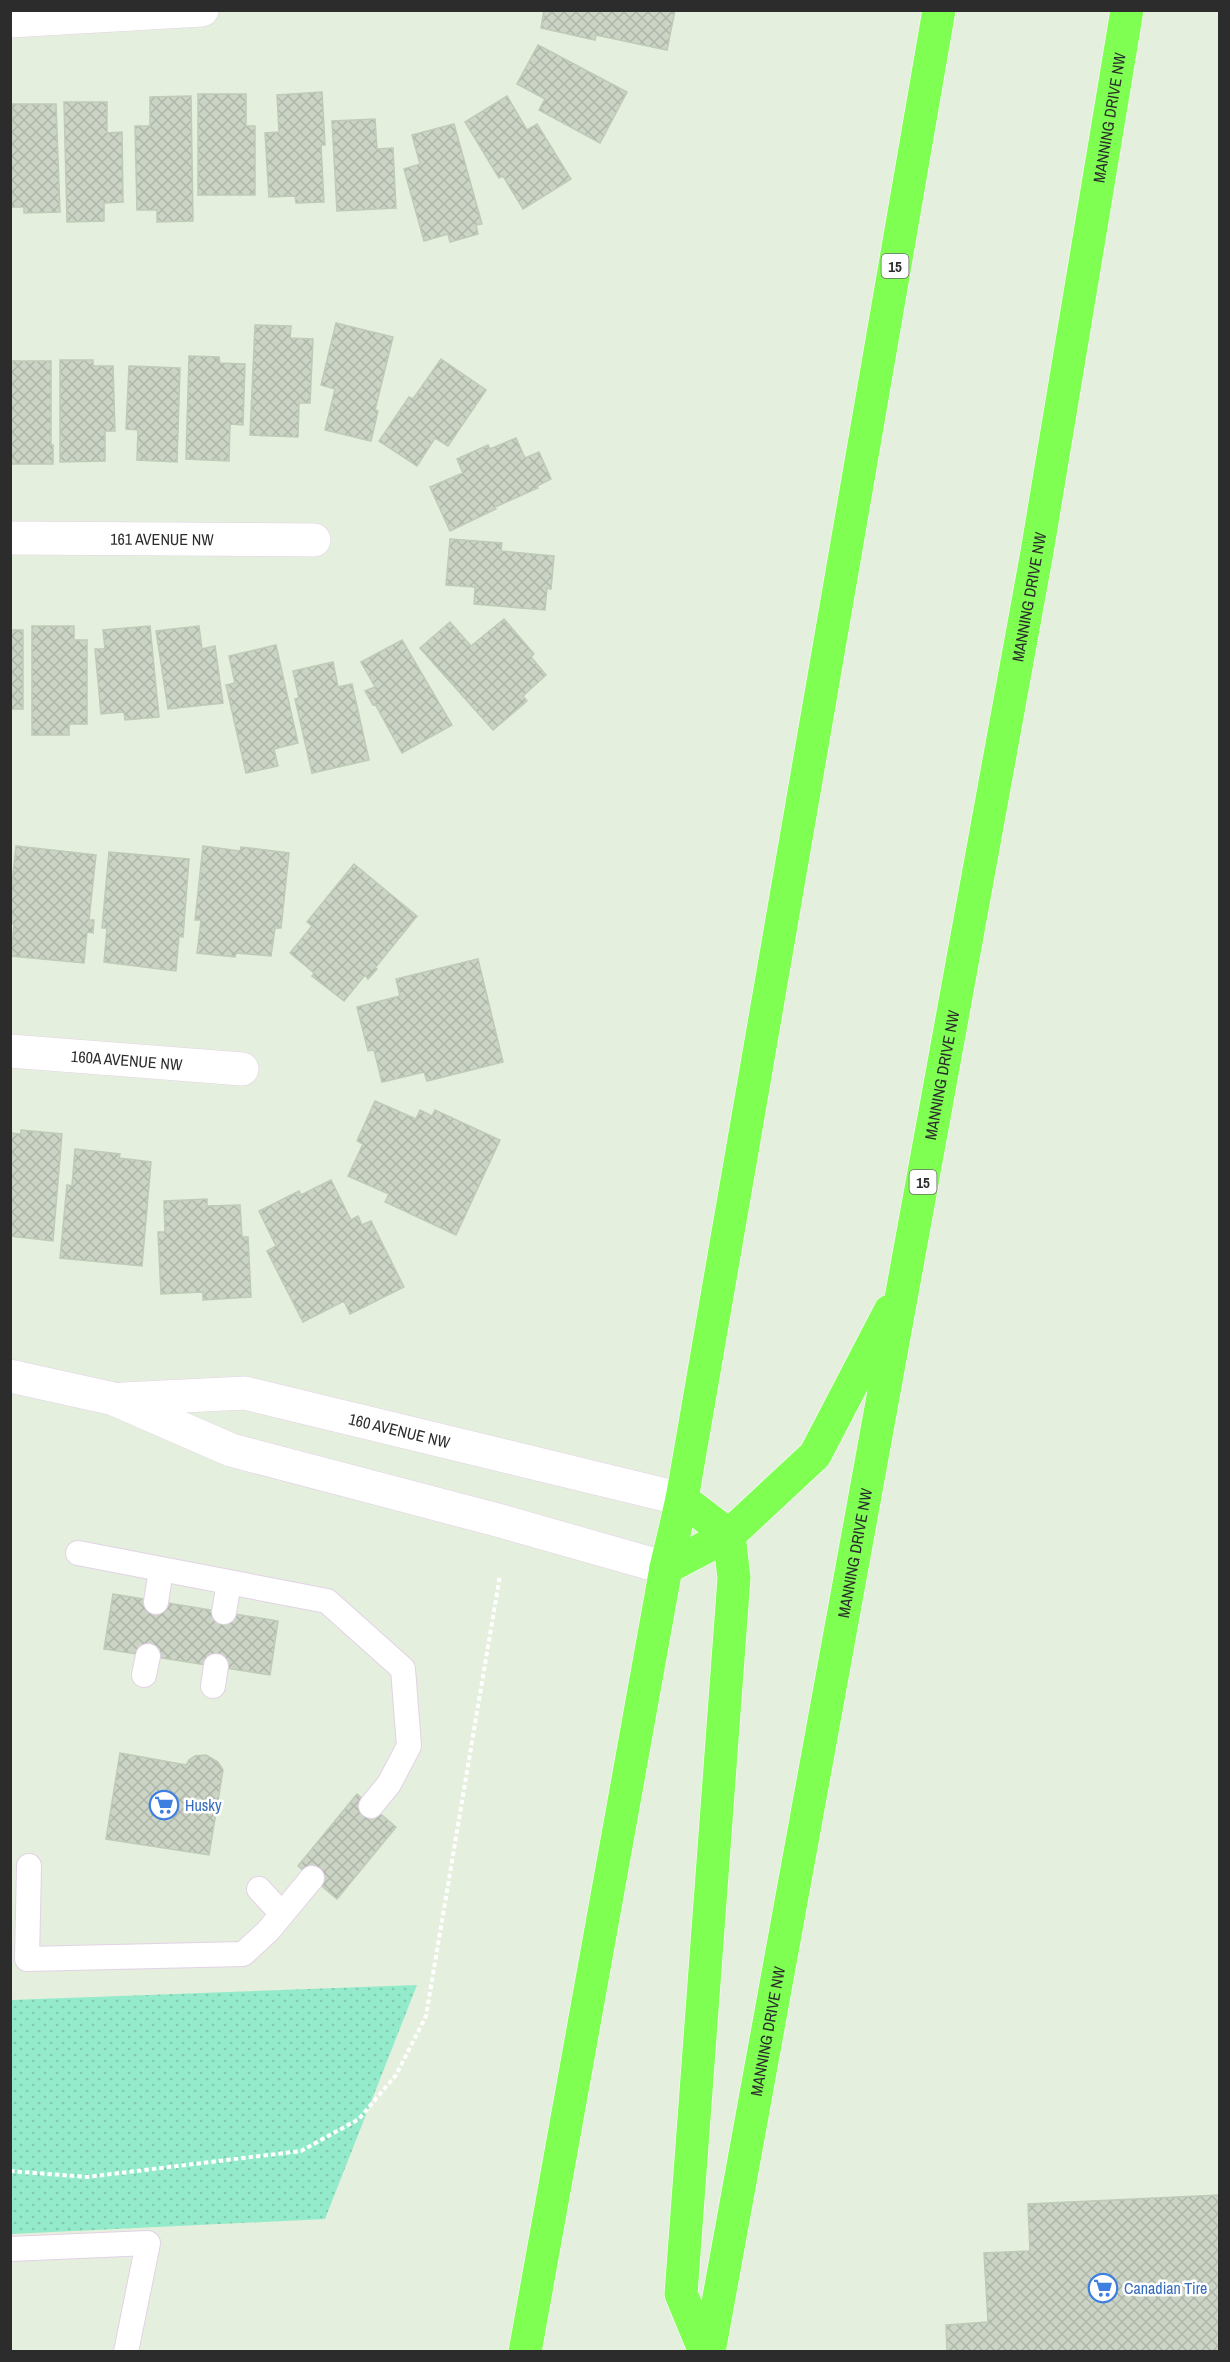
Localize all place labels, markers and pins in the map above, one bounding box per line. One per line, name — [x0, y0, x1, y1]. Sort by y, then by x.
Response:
supermarket icon: Husky — [148, 1789, 180, 1821]
place label: Husky — [185, 1794, 222, 1816]
supermarket icon: Canadian Tire — [1087, 2272, 1119, 2304]
place label: Canadian Tire — [1124, 2277, 1207, 2299]

